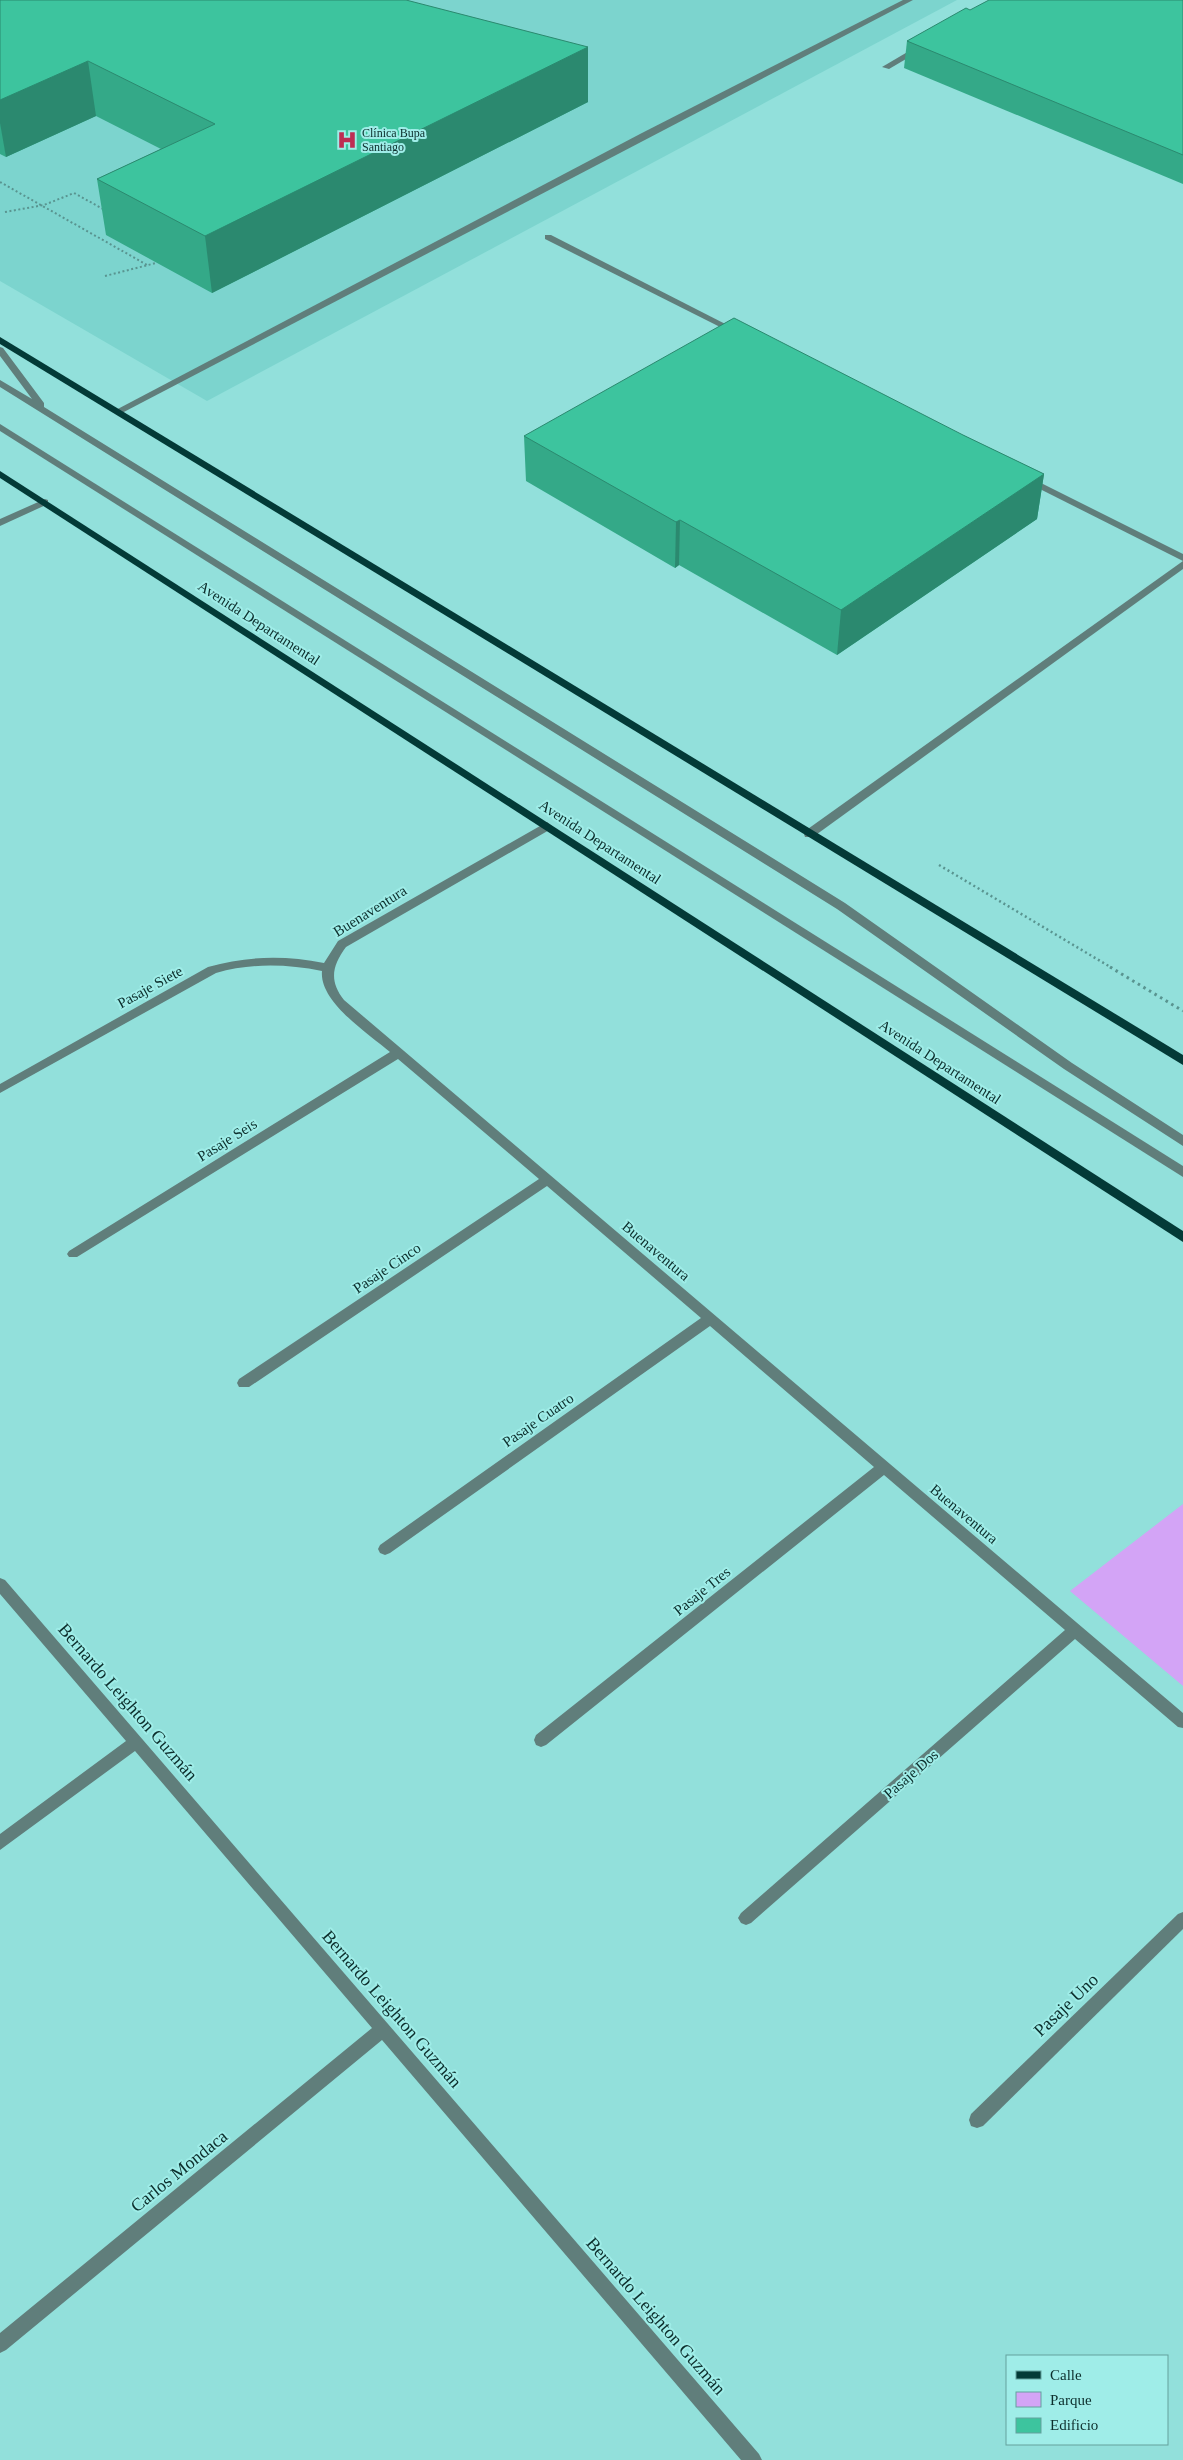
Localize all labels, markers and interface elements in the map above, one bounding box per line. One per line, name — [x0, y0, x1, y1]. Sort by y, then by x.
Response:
place label: Clínica Bupa Santiago — [362, 126, 426, 154]
hospital icon: Clínica Bupa Santiago — [336, 129, 358, 151]
street label: Avenida Departamental — [195, 578, 323, 668]
street label: Avenida Departamental — [536, 797, 664, 887]
street label: Buenaventura — [330, 882, 410, 940]
street label: Pasaje Siete — [115, 962, 186, 1011]
street label: Avenida Departamental — [876, 1017, 1004, 1107]
street label: Pasaje Seis — [194, 1115, 260, 1165]
street label: Buenaventura — [619, 1218, 693, 1284]
street label: Pasaje Cinco — [350, 1240, 424, 1296]
street label: Pasaje Cuatro — [499, 1390, 577, 1450]
street label: Buenaventura — [927, 1481, 1001, 1547]
street label: Pasaje Tres — [671, 1563, 734, 1619]
street label: Bernardo Leighton Guzmán — [54, 1619, 202, 1785]
street label: Pasaje Dos — [881, 1746, 941, 1802]
street label: Bernardo Leighton Guzmán — [318, 1926, 466, 2092]
street label: Pasaje Uno — [1030, 1970, 1102, 2040]
street label: Carlos Mondaca — [127, 2126, 231, 2216]
street label: Bernardo Leighton Guzmán — [582, 2233, 730, 2399]
legend — [1006, 2355, 1168, 2445]
text: Calle — [1050, 2367, 1082, 2383]
text: Parque — [1050, 2392, 1092, 2408]
text: Edificio — [1050, 2417, 1098, 2433]

